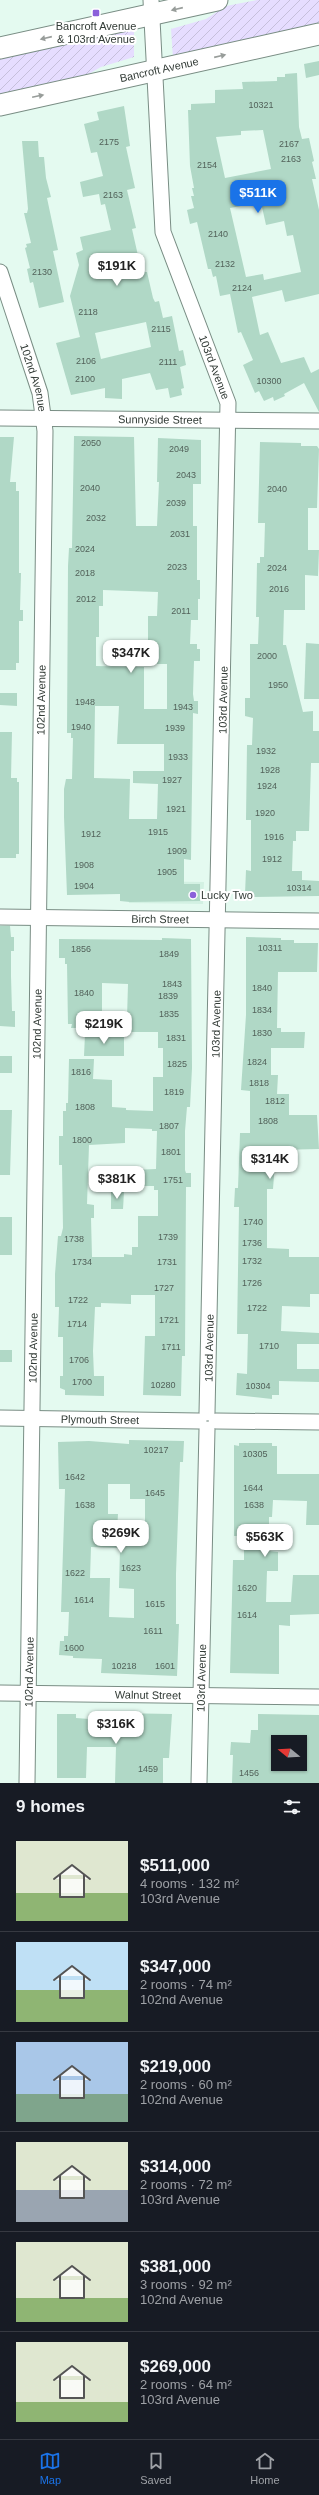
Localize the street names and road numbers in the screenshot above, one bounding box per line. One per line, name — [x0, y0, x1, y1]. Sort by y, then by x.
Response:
street label: Bancroft Avenue — [118, 55, 200, 84]
street label: 103rd Avenue — [197, 333, 232, 401]
street label: 102nd Avenue — [18, 342, 48, 412]
street label: Sunnyside Street — [118, 413, 202, 426]
street label: 102nd Avenue — [34, 665, 48, 735]
street label: 103rd Avenue — [216, 666, 230, 734]
street label: Birch Street — [131, 913, 189, 925]
street label: 102nd Avenue — [30, 989, 44, 1059]
street label: 103rd Avenue — [209, 990, 223, 1058]
street label: 102nd Avenue — [26, 1313, 40, 1383]
street label: 103rd Avenue — [202, 1314, 216, 1382]
street label: Plymouth Street — [61, 1413, 139, 1426]
street label: 102nd Avenue — [22, 1637, 36, 1707]
street label: 103rd Avenue — [195, 1644, 208, 1712]
street label: Walnut Street — [115, 1688, 181, 1701]

